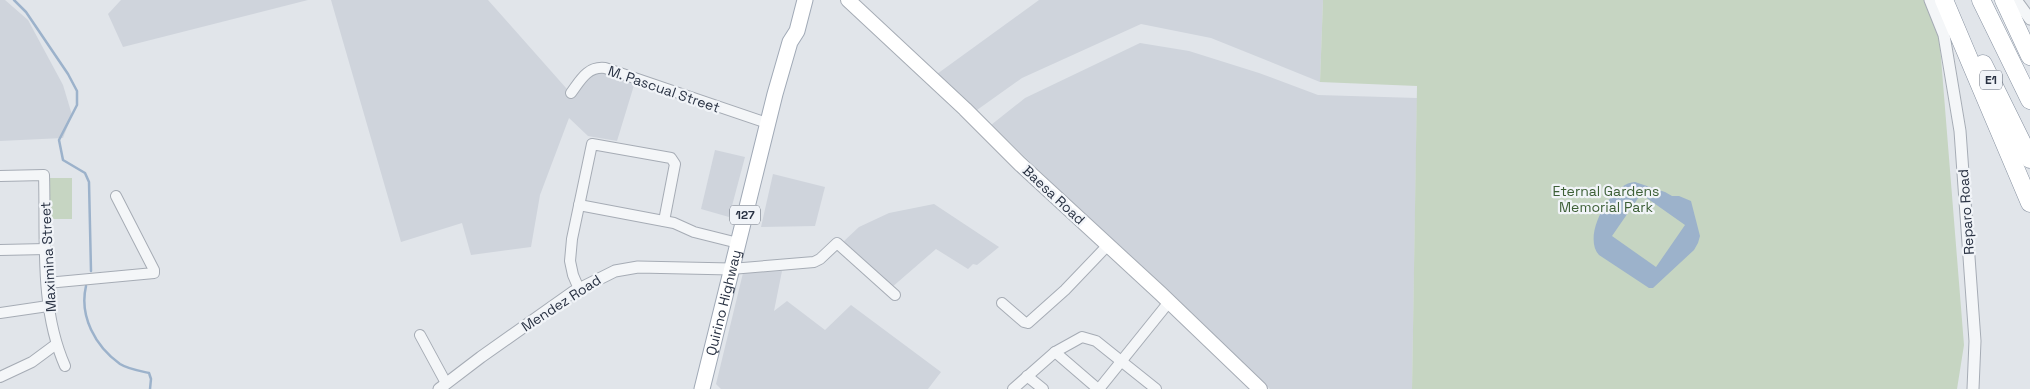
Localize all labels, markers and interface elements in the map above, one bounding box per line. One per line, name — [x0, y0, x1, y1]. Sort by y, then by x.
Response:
street label: M. Pascual Street — [606, 61, 722, 117]
road number: E1 — [1980, 70, 2002, 90]
street label: Baesa Road — [1019, 162, 1089, 228]
street label: Reparo Road — [1954, 169, 1978, 255]
park label: Eternal Gardens Memorial Park — [1553, 182, 1659, 216]
street label: Maximina Street — [36, 201, 60, 313]
road number: 127 — [730, 206, 760, 224]
street label: Quirino Highway — [702, 248, 745, 358]
street label: Mendez Road — [518, 271, 604, 335]

